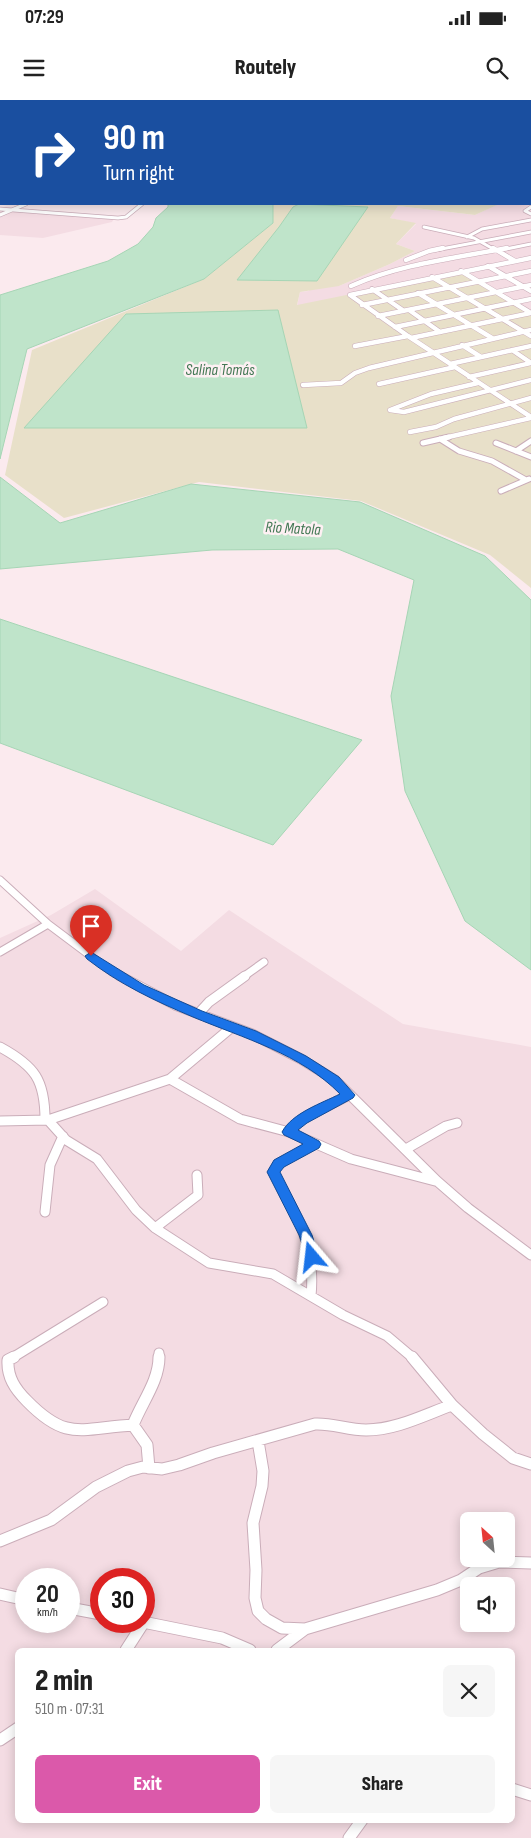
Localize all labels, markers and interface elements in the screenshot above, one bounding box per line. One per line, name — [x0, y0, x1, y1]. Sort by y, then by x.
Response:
text: 07:29 — [25, 6, 64, 29]
icon: menu — [20, 54, 48, 82]
text: Routely — [235, 54, 296, 81]
icon: search — [483, 54, 511, 82]
text: 90 m — [103, 117, 165, 160]
icon: right — [20, 120, 85, 185]
text: Turn right — [103, 160, 174, 187]
water label: Salina Tomás — [185, 361, 255, 380]
water label: Rio Matola — [265, 518, 322, 540]
pin — [70, 905, 112, 956]
icon: arrive — [77, 912, 105, 940]
position arrow — [285, 1230, 337, 1282]
north arrow — [460, 1512, 515, 1568]
map controls — [460, 1512, 515, 1632]
speed limit sign: 30 — [90, 1568, 155, 1633]
button: sound — [460, 1577, 515, 1632]
text: 20 — [36, 1579, 59, 1610]
text: km/h — [37, 1605, 58, 1620]
text: 2 min — [35, 1663, 93, 1699]
button: close — [443, 1665, 495, 1717]
text: 510 m · 07:31 — [35, 1700, 104, 1719]
button: Exit — [35, 1755, 260, 1813]
button: Share — [270, 1755, 495, 1813]

